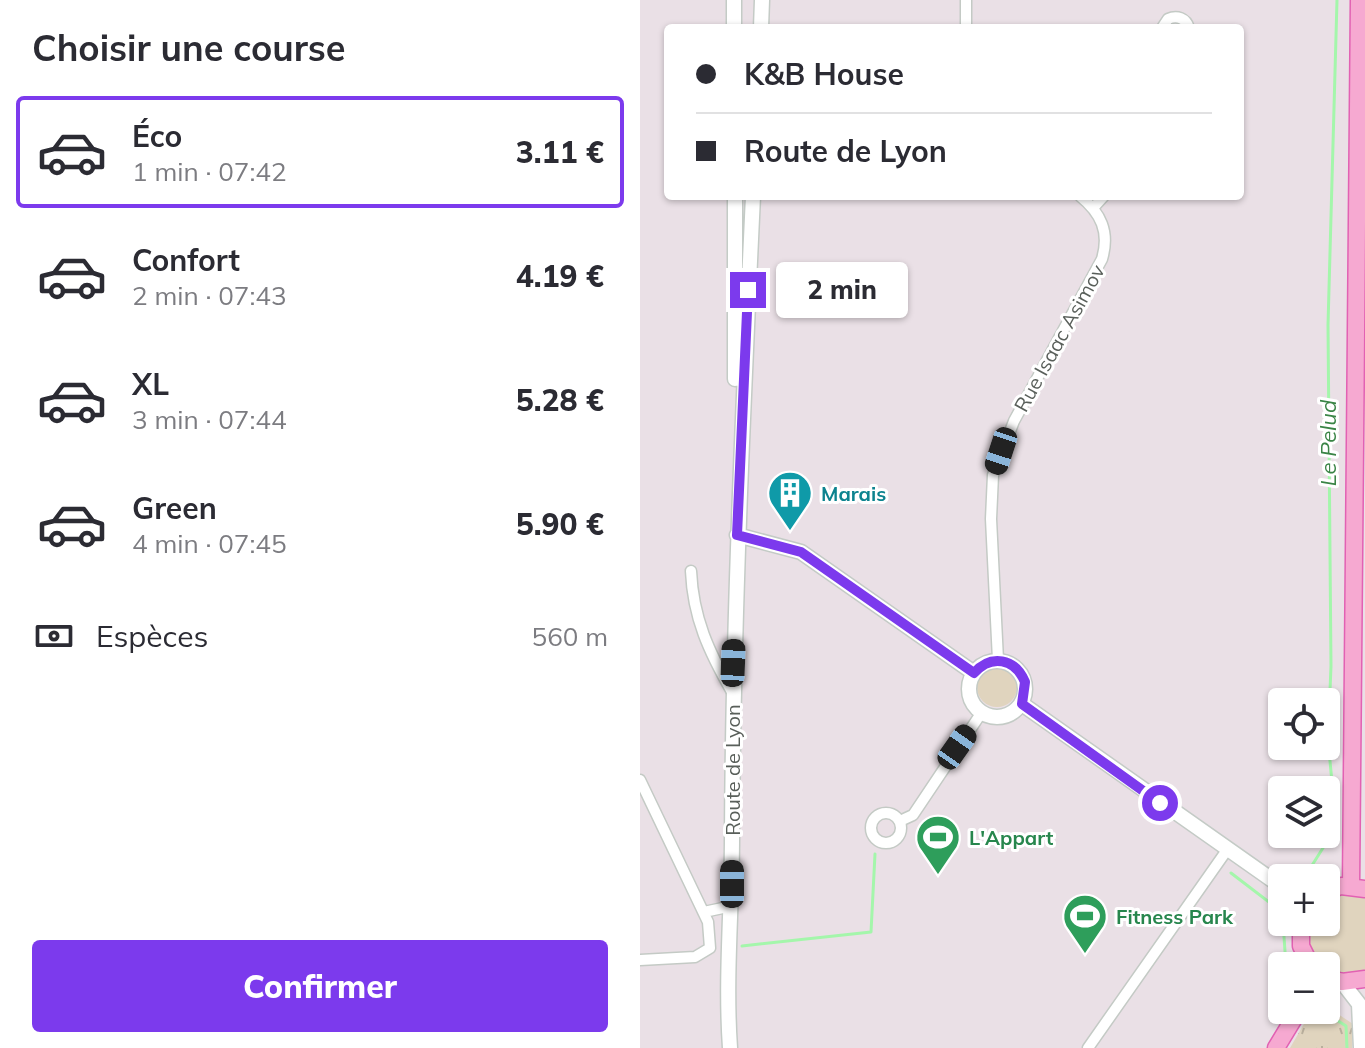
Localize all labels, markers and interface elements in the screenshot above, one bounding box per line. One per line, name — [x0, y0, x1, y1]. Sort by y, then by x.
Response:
text: Choisir une course — [32, 25, 346, 70]
text: K&B House — [744, 55, 904, 93]
icon: car — [36, 116, 108, 188]
text: Éco — [132, 117, 182, 155]
text: Route de Lyon — [744, 132, 947, 170]
text: 3.11 € — [516, 133, 604, 171]
text: 1 min · 07:42 — [132, 155, 287, 188]
icon: car — [36, 240, 108, 312]
text: Confort — [132, 241, 240, 279]
text: 4.19 € — [516, 257, 604, 295]
street label: Rue Isaac Asimov — [1008, 260, 1110, 416]
callout: 2 min — [776, 262, 908, 318]
route end — [730, 272, 766, 308]
text: 2 min — [807, 273, 877, 306]
text: 2 min · 07:43 — [132, 279, 287, 312]
icon: car — [36, 364, 108, 436]
text: XL — [132, 365, 169, 403]
text: 5.28 € — [516, 381, 604, 419]
water label: Le Pelud — [1314, 399, 1342, 486]
text: 3 min · 07:44 — [132, 403, 287, 436]
car — [982, 424, 1020, 478]
building icon: Marais — [766, 469, 814, 532]
place label: Marais — [821, 481, 886, 506]
icon: car — [36, 488, 108, 560]
text: Green — [132, 489, 217, 527]
text: 5.90 € — [516, 505, 604, 543]
text: 4 min · 07:45 — [132, 527, 287, 560]
icon: cash — [32, 614, 76, 658]
text: Espèces — [96, 617, 208, 655]
text: 560 m — [532, 620, 608, 653]
car — [720, 639, 746, 687]
map controls — [1268, 688, 1340, 1024]
button: locate — [1268, 688, 1340, 760]
street label: Route de Lyon — [720, 704, 745, 836]
car — [933, 720, 981, 774]
button: layers — [1268, 776, 1340, 848]
route start — [1142, 785, 1178, 821]
sports icon: L'Appart — [914, 813, 962, 876]
place label: L'Appart — [969, 825, 1054, 850]
car — [720, 860, 744, 908]
button: + — [1268, 864, 1340, 936]
sports icon: Fitness Park — [1061, 892, 1109, 955]
place label: Fitness Park — [1116, 904, 1234, 929]
button: Confirmer — [32, 940, 608, 1032]
button: − — [1268, 952, 1340, 1024]

